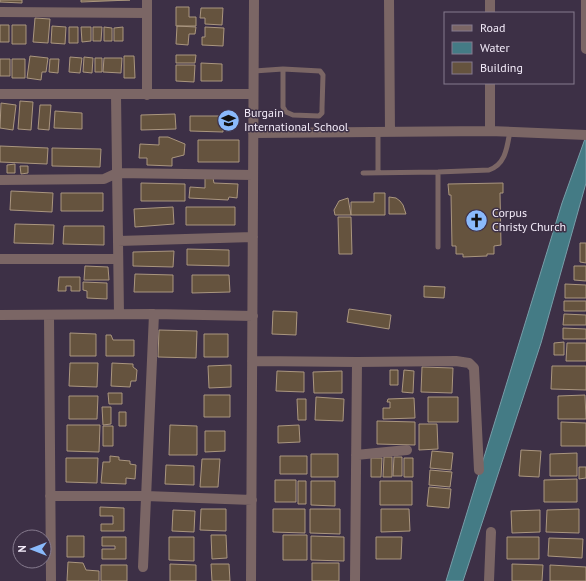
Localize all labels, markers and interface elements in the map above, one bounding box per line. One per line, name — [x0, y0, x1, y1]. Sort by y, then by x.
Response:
legend — [444, 12, 574, 84]
text: Road — [480, 20, 505, 35]
text: Water — [480, 40, 510, 55]
text: Building — [480, 60, 523, 75]
place label: Burgain International School — [244, 105, 349, 134]
school or university icon: Burgain International School — [216, 107, 242, 133]
place label: Corpus Christy Church — [492, 205, 566, 234]
church icon: Corpus Christy Church — [463, 207, 489, 233]
north arrow — [12, 529, 52, 569]
text: N — [15, 545, 29, 553]

